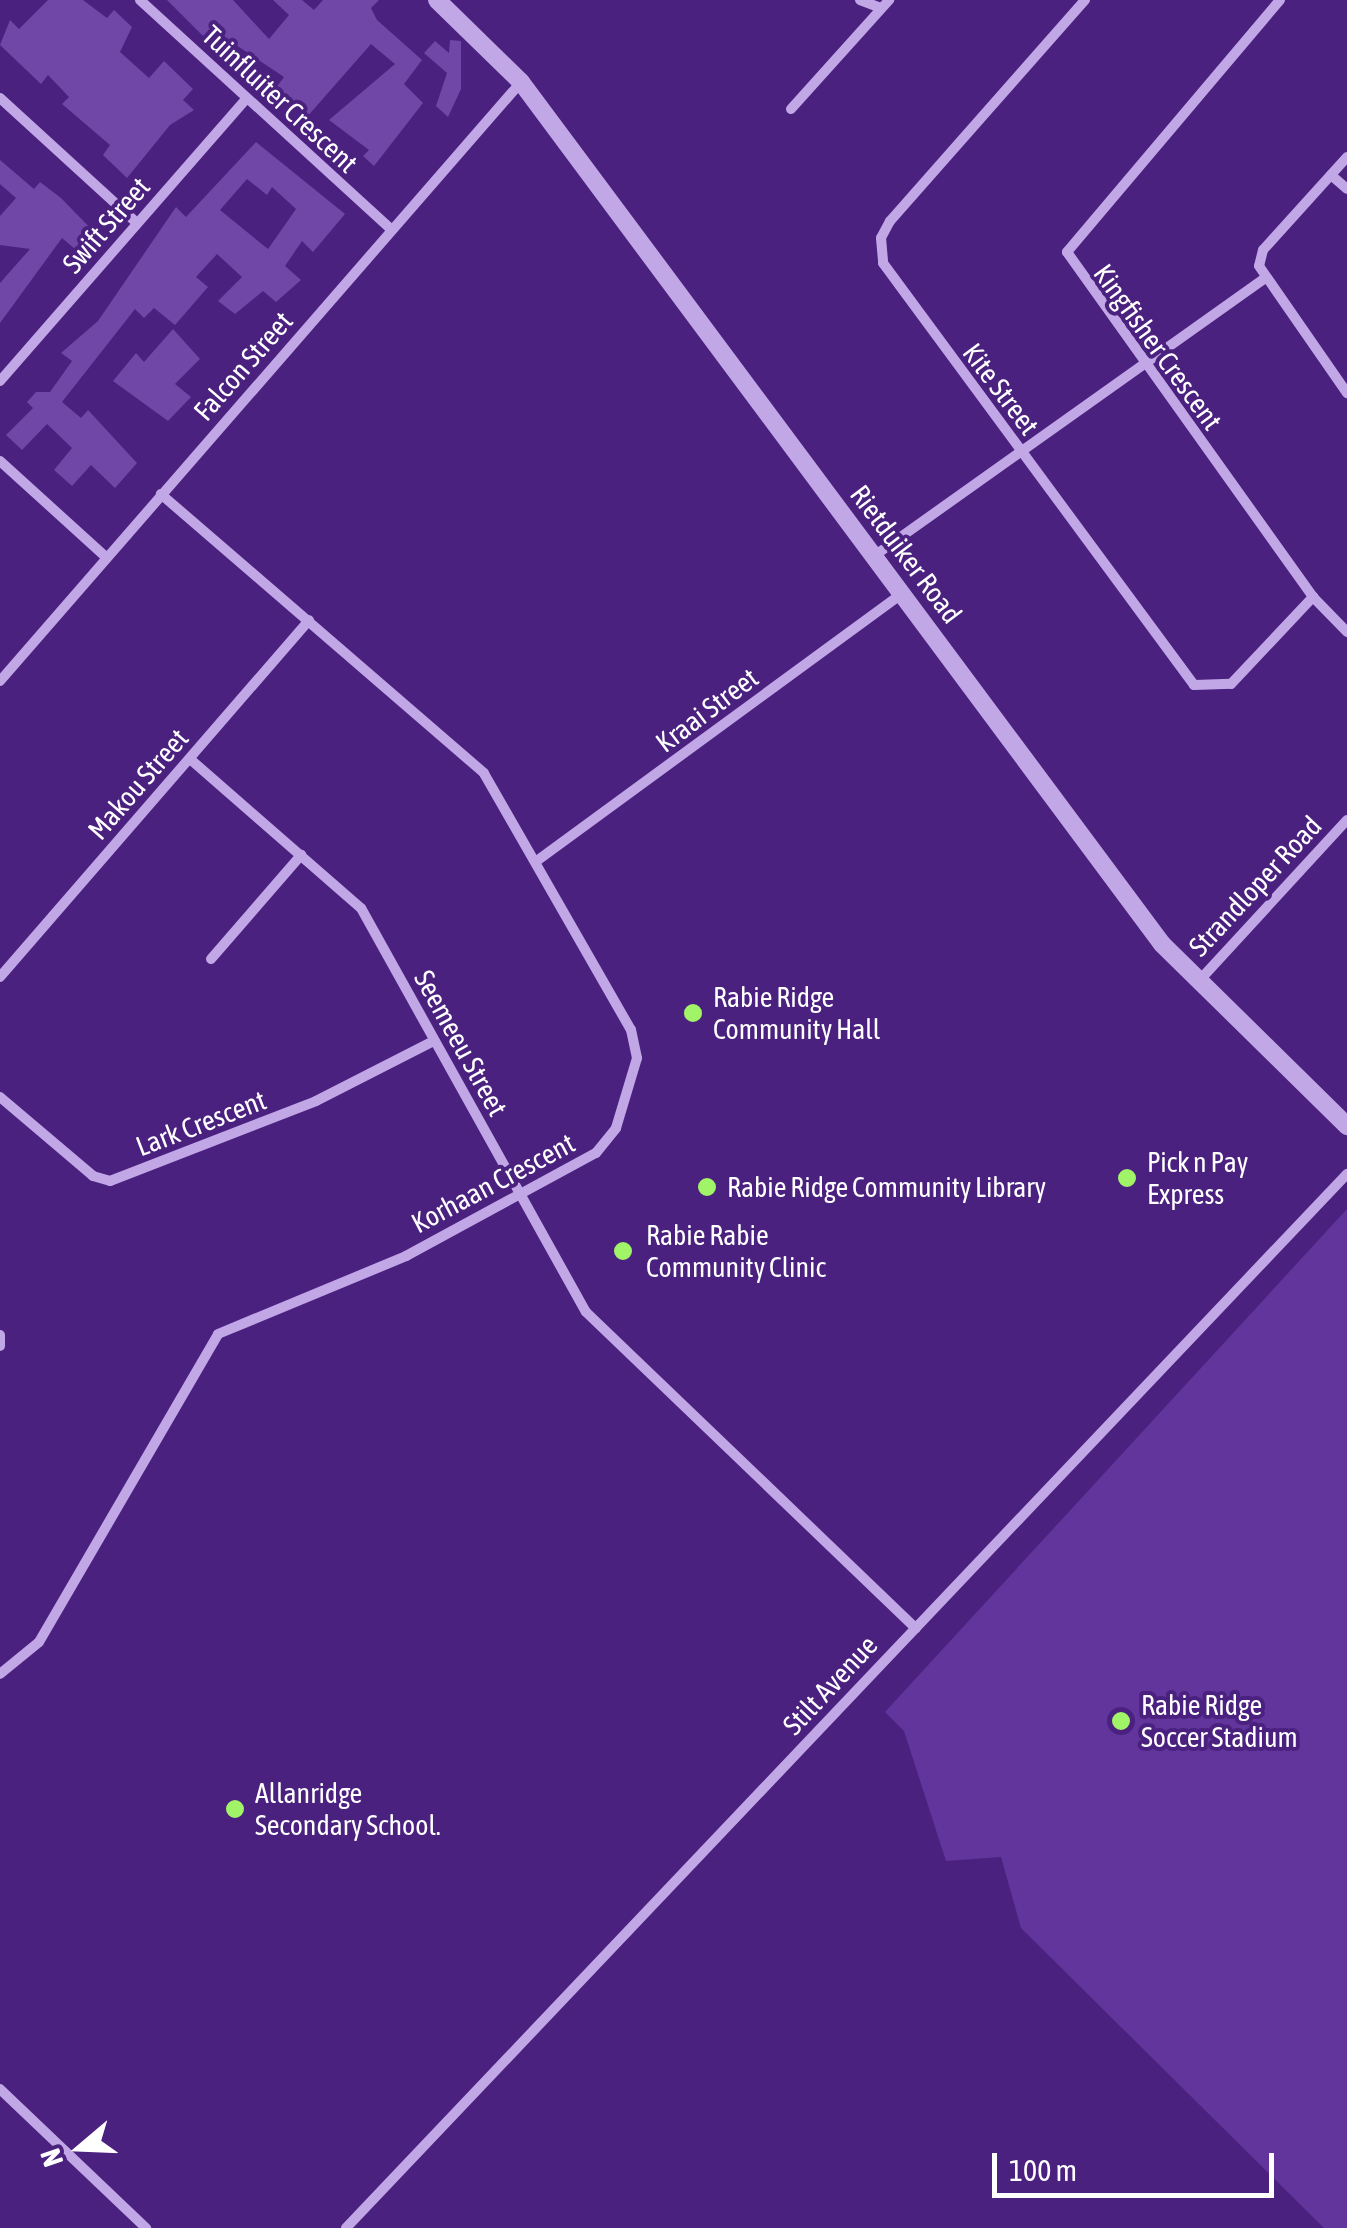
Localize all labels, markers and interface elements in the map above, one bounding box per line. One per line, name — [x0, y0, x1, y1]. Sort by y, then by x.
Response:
street label: Tuinfluiter Crescent — [195, 18, 365, 180]
street label: Swift Street — [55, 170, 157, 280]
street label: Kingfisher Crescent — [1087, 258, 1229, 436]
street label: Falcon Street — [187, 305, 299, 427]
street label: Kite Street — [956, 337, 1046, 441]
street label: Rietduiker Road — [843, 478, 969, 630]
street label: Kraai Street — [649, 661, 765, 759]
street label: Makou Street — [81, 722, 195, 846]
street label: Strandloper Road — [1182, 809, 1328, 963]
street label: Seemeeu Street — [407, 964, 515, 1122]
place label: Rabie Ridge Community Hall — [713, 980, 880, 1046]
marker: Rabie Ridge Community Hall — [682, 1002, 704, 1024]
street label: Lark Crescent — [131, 1083, 271, 1163]
street label: Korhaan Crescent — [406, 1126, 580, 1240]
place label: Pick n Pay Express — [1147, 1145, 1248, 1211]
marker: Pick n Pay Express — [1116, 1167, 1138, 1189]
place label: Rabie Ridge Community Library — [727, 1170, 1046, 1204]
marker: Rabie Ridge Community Library — [696, 1176, 718, 1198]
place label: Rabie Rabie Community Clinic — [646, 1218, 826, 1284]
marker: Rabie Rabie Community Clinic — [610, 1238, 636, 1264]
street label: Stilt Avenue — [776, 1629, 884, 1741]
place label: Rabie Ridge Soccer Stadium — [1141, 1688, 1298, 1754]
marker: Rabie Ridge Soccer Stadium — [1110, 1710, 1132, 1732]
place label: Allanridge Secondary School. — [255, 1776, 441, 1842]
marker: Allanridge Secondary School. — [224, 1798, 246, 1820]
north arrow — [30, 2098, 130, 2198]
scale bar — [997, 2133, 1280, 2195]
text: N — [34, 2145, 69, 2171]
text: 100 m — [1009, 2153, 1077, 2187]

